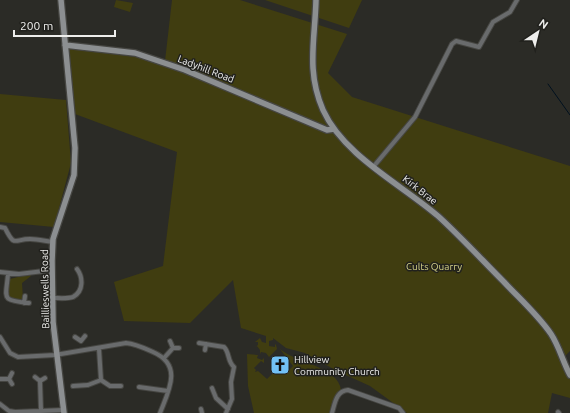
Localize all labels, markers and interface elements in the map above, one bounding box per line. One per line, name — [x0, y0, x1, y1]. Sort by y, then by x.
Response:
scale bar — [14, 12, 115, 38]
north arrow — [518, 12, 558, 52]
text: N — [537, 17, 551, 31]
text: 200 m — [20, 19, 53, 32]
street label: Ladyhill Road — [176, 53, 236, 85]
street label: Kirk Brae — [401, 173, 439, 207]
street label: Baillieswells Road — [39, 249, 51, 329]
park label: Cults Quarry — [406, 261, 462, 272]
church icon: Hillview Community Church — [269, 354, 291, 376]
place label: Hillview Community Church — [294, 354, 380, 377]

